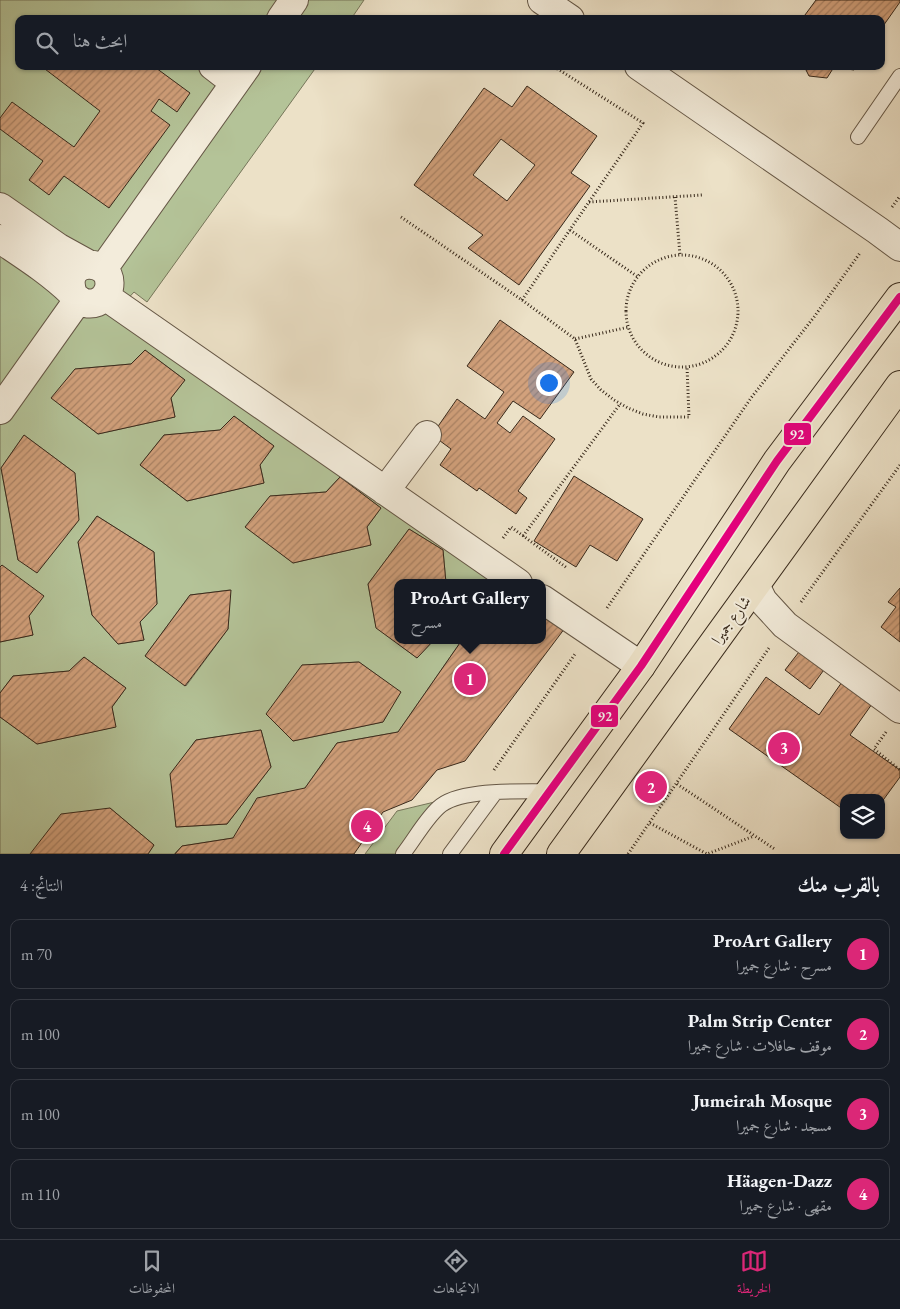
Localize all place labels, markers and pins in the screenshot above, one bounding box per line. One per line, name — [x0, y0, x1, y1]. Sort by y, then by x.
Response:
pin: 1 — [454, 660, 486, 698]
pin: 3 — [768, 729, 800, 767]
pin: 2 — [635, 768, 667, 806]
pin: 4 — [351, 807, 383, 845]

